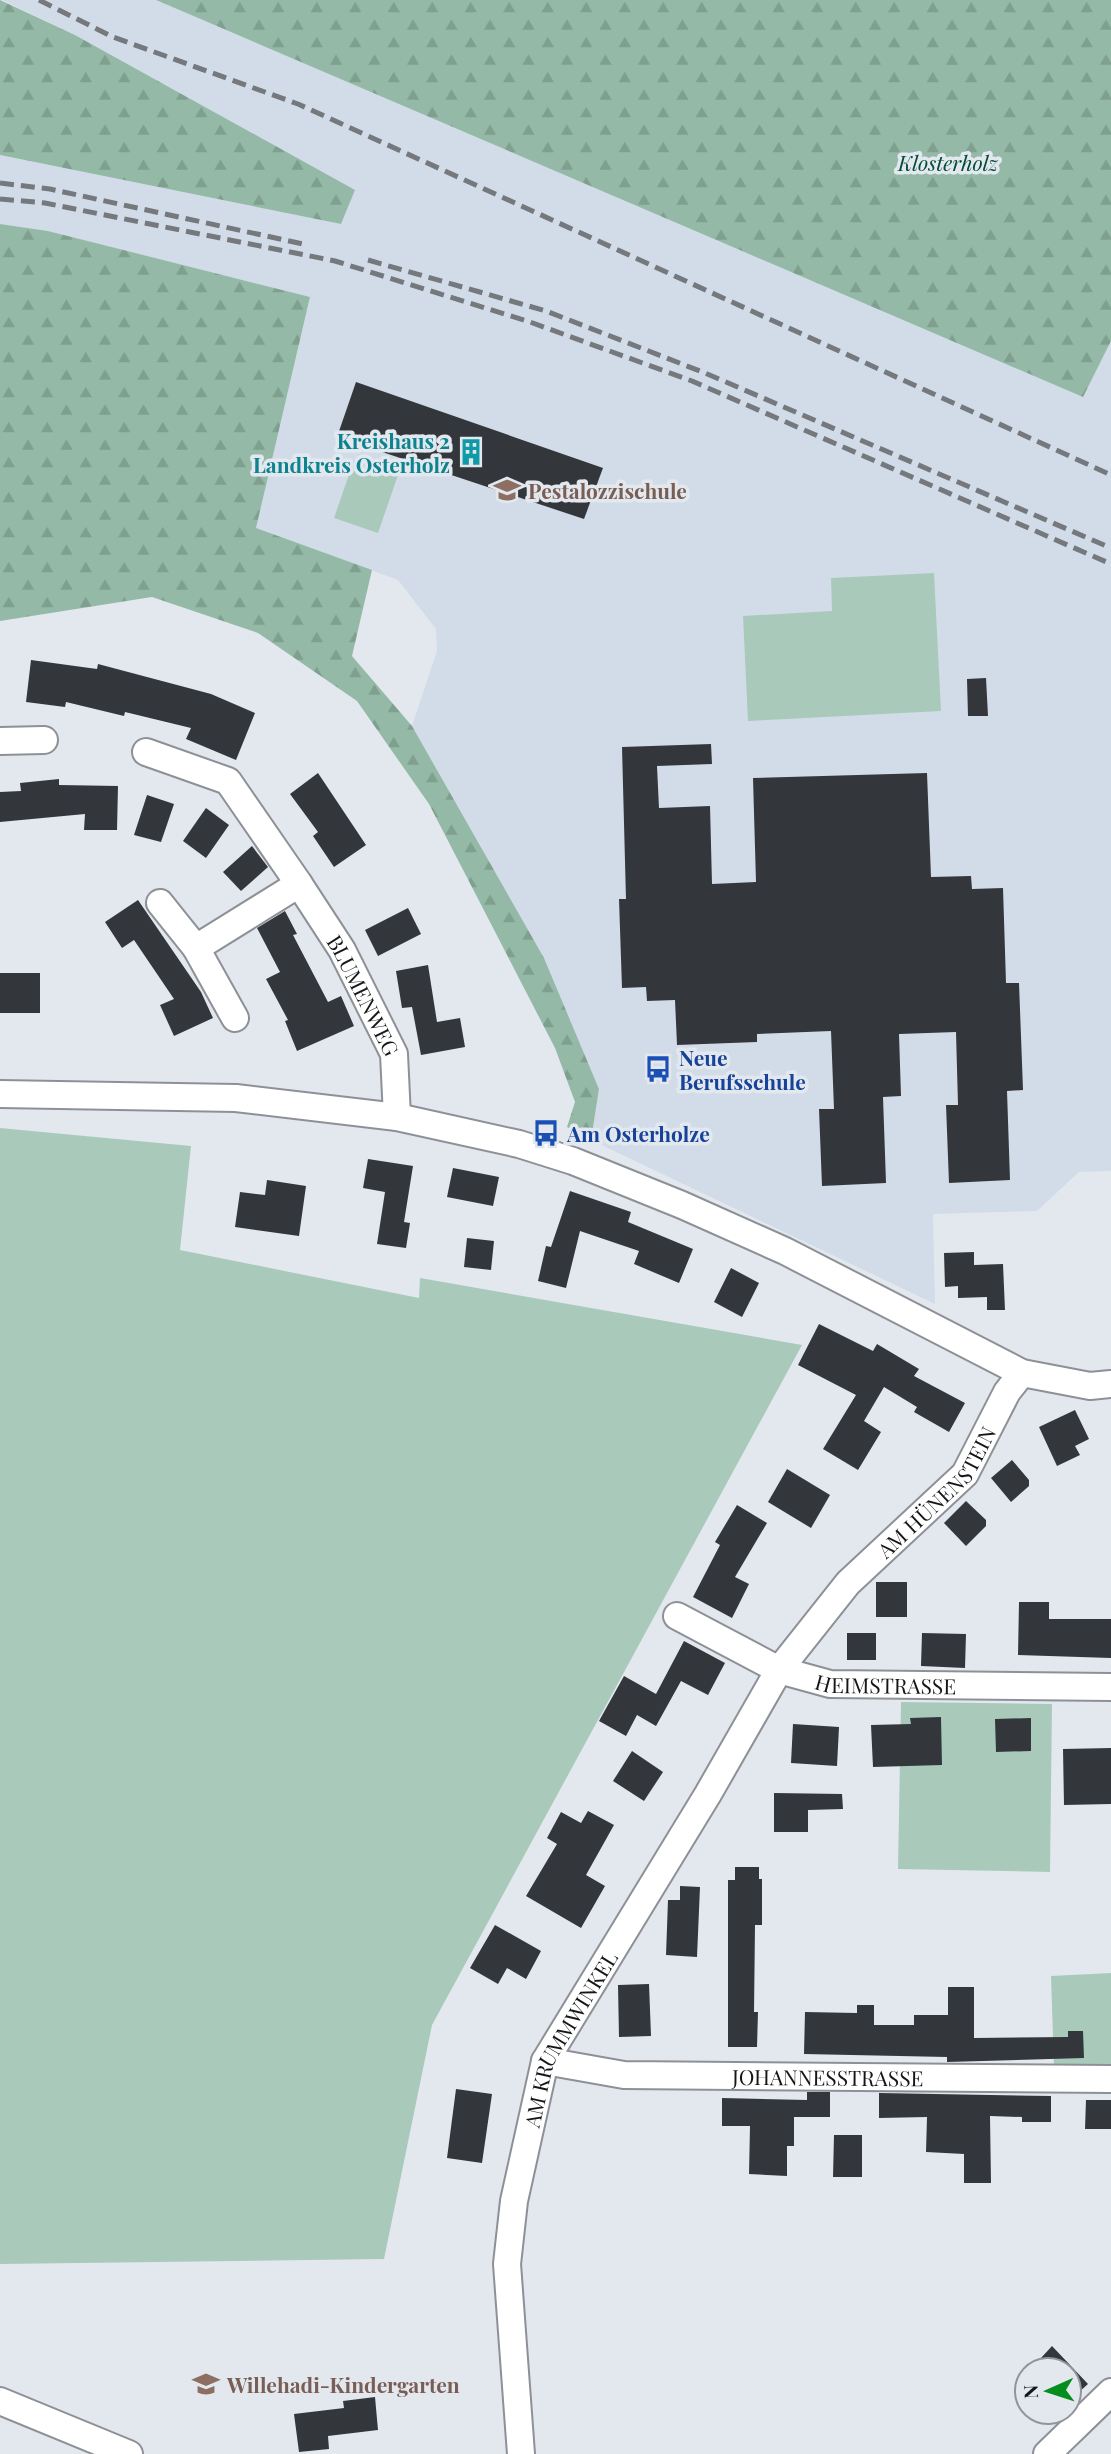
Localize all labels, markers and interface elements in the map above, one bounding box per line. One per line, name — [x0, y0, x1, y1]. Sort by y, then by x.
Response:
park label: Klosterholz — [897, 148, 999, 176]
place label: Kreishaus 2 Landkreis Osterholz — [253, 426, 450, 478]
building icon: Kreishaus 2 Landkreis Osterholz — [456, 437, 486, 467]
school or university icon: Pestalozzischule — [492, 475, 522, 505]
place label: Pestalozzischule — [528, 476, 687, 504]
street label: BLUMENWEG — [322, 929, 407, 1060]
place label: Neue Berufsschule — [679, 1043, 806, 1095]
bus stop icon: Neue Berufsschule — [643, 1054, 673, 1084]
bus stop icon: Am Osterholze — [531, 1118, 561, 1148]
place label: Am Osterholze — [566, 1119, 710, 1147]
street label: AM HÜNENSTEIN — [870, 1421, 1001, 1564]
street label: HEIMSTRASSE — [812, 1667, 956, 1699]
street label: AM KRUMMWINKEL — [517, 1945, 623, 2131]
street label: JOHANNESSTRASSE — [731, 2062, 924, 2091]
north arrow — [1013, 2356, 1083, 2426]
school or university icon: Willehadi-Kindergarten — [191, 2369, 221, 2399]
place label: Willehadi-Kindergarten — [226, 2370, 460, 2398]
text: N — [1017, 2384, 1043, 2399]

